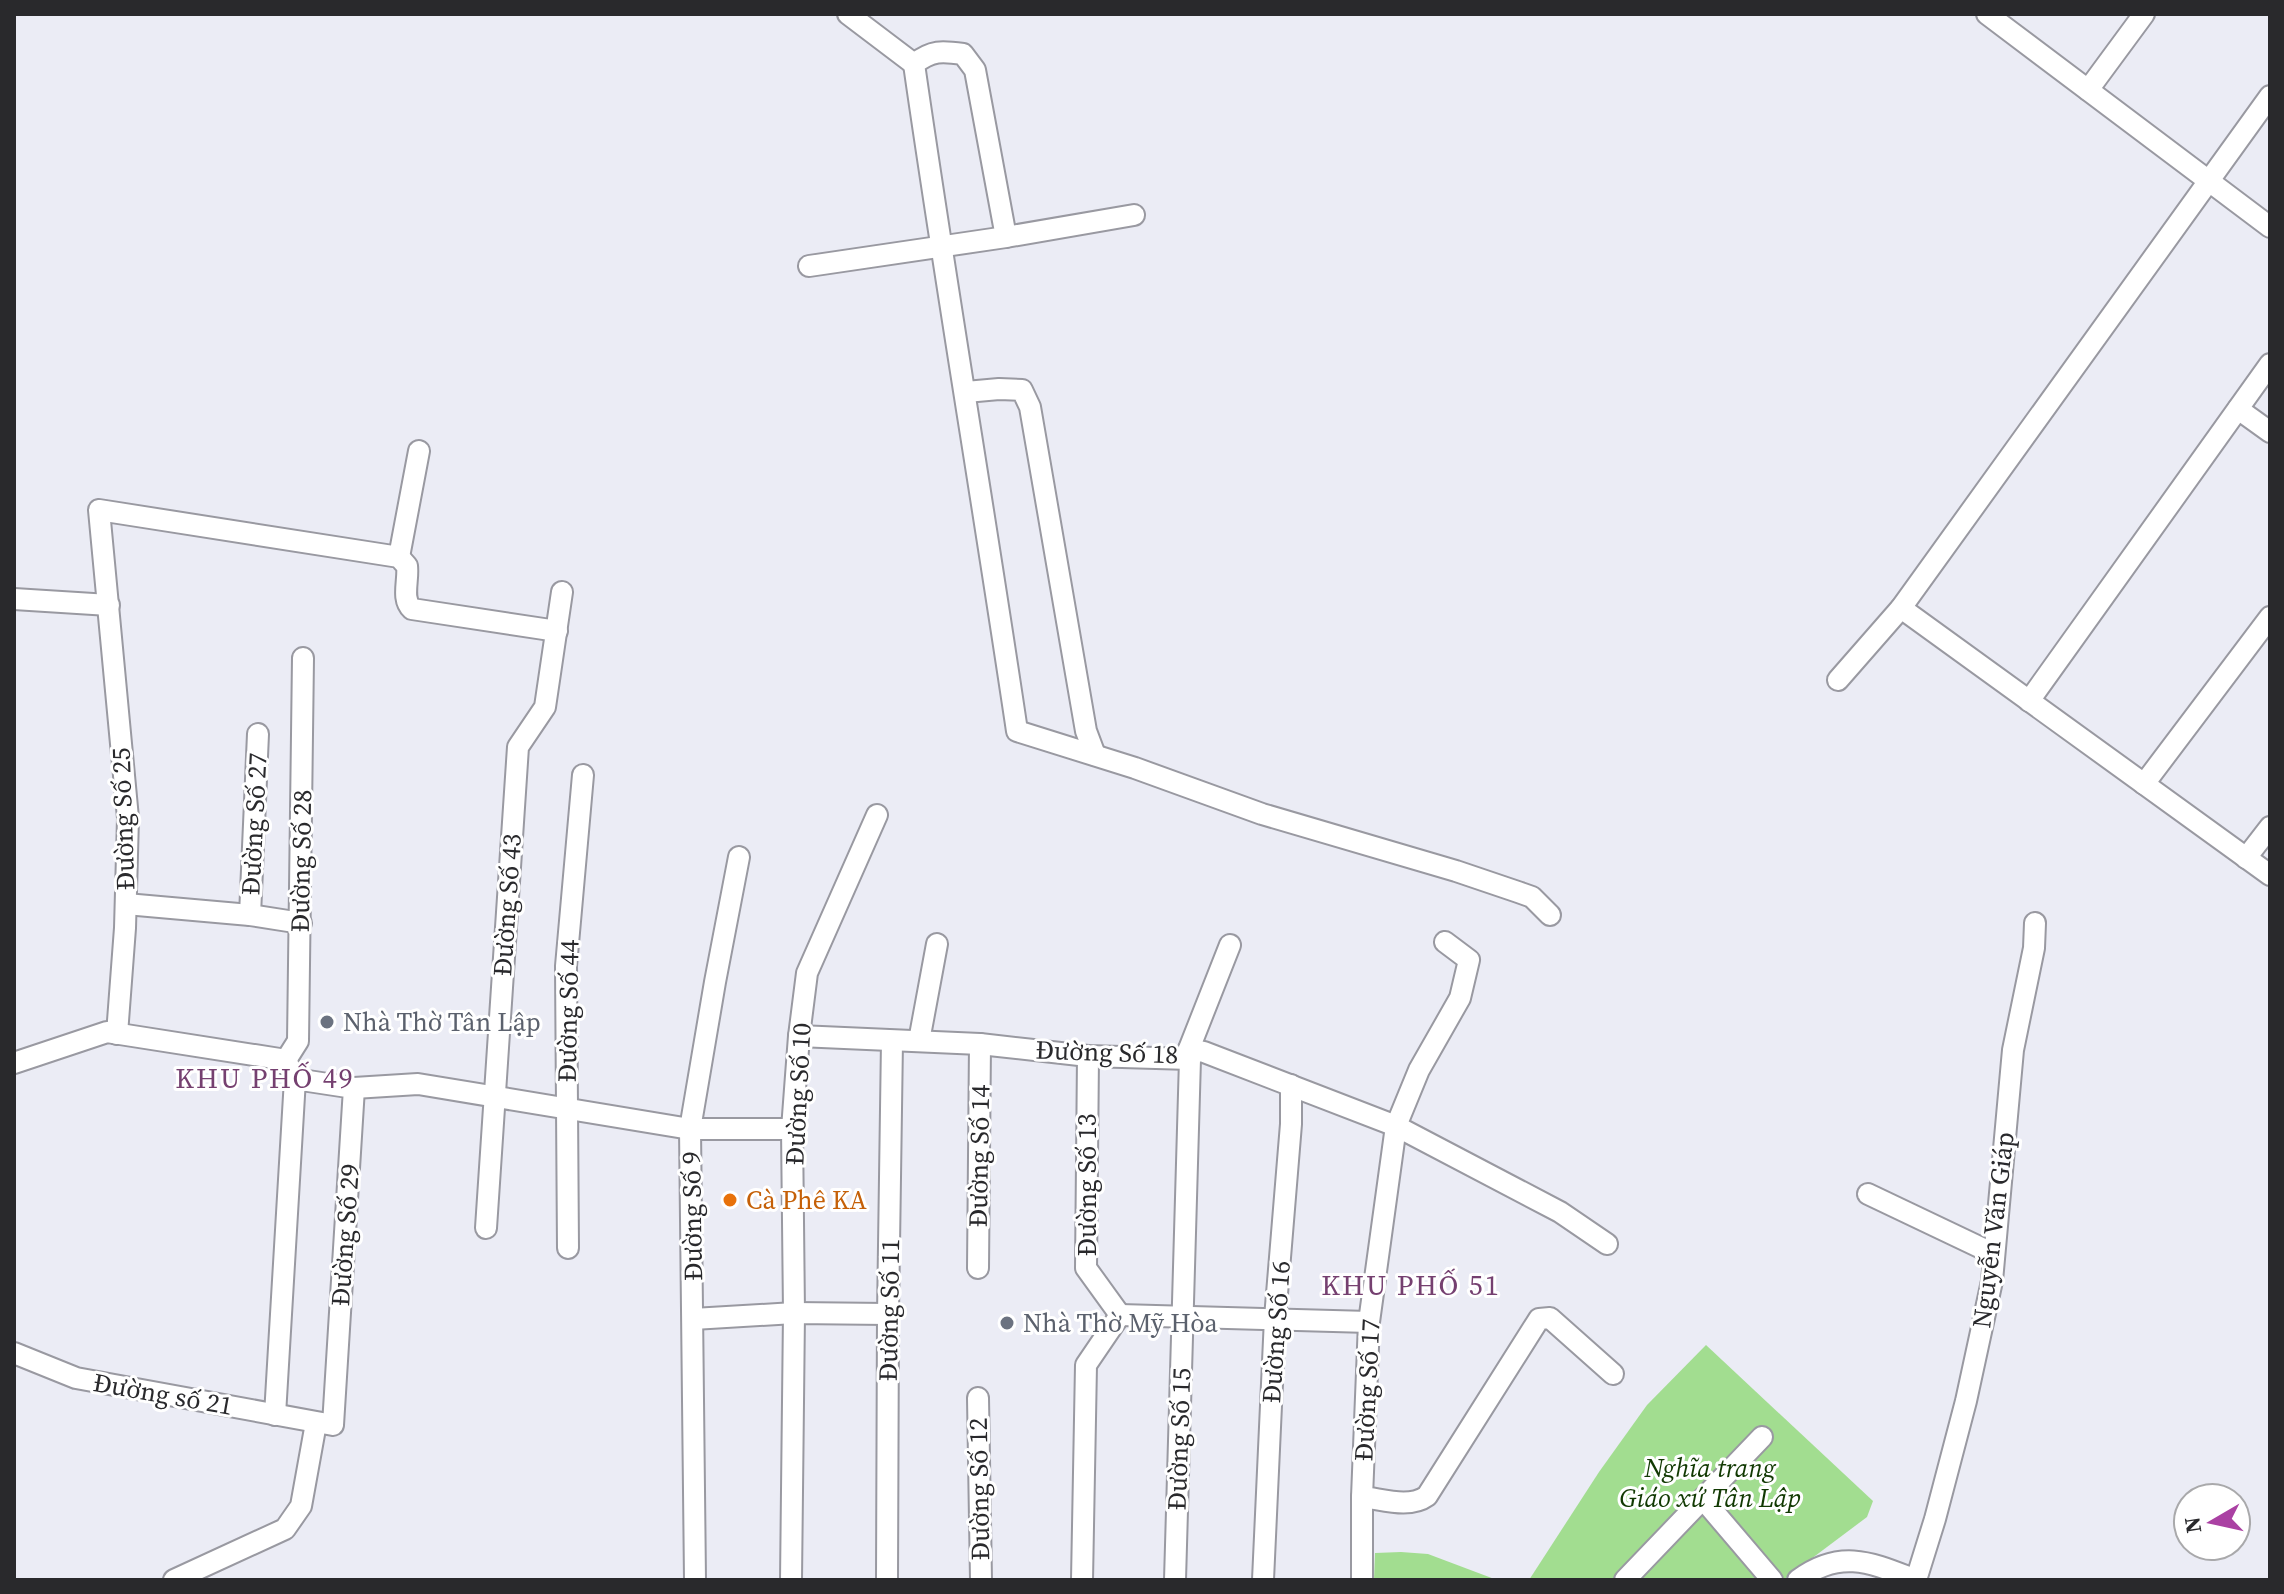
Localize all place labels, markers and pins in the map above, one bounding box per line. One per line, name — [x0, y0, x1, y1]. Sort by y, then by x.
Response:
place label: Nhà Thờ Tân Lập — [343, 1004, 541, 1040]
marker: Nhà Thờ Tân Lập — [318, 1013, 336, 1031]
place label: Cà Phê KA — [746, 1182, 867, 1218]
marker: Cà Phê KA — [721, 1191, 739, 1209]
place label: Nhà Thờ Mỹ Hòa — [1023, 1305, 1218, 1341]
marker: Nhà Thờ Mỹ Hòa — [998, 1314, 1016, 1332]

